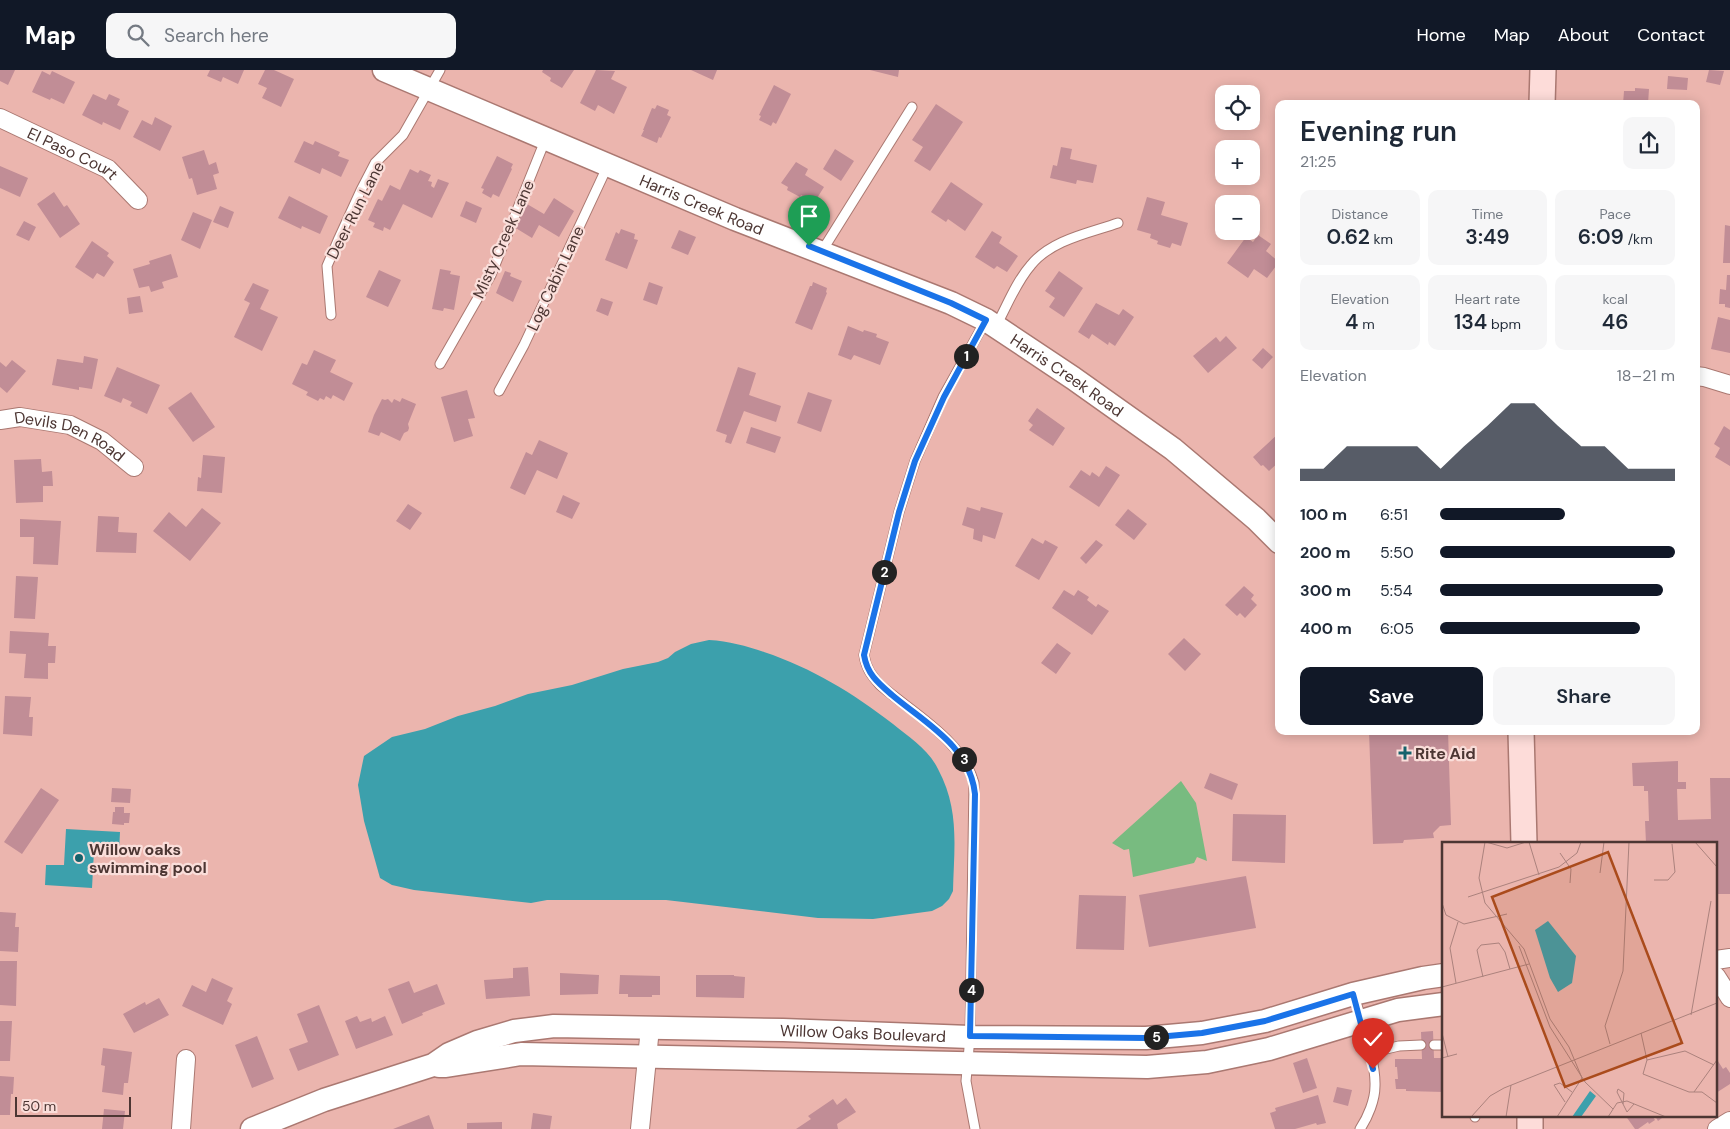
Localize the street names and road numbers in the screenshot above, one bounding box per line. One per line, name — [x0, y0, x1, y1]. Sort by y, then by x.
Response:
street label: El Paso Court — [24, 122, 123, 184]
street label: Deer Run Lane — [322, 158, 389, 263]
street label: Harris Creek Road — [636, 170, 767, 240]
street label: Misty Creek Lane — [468, 177, 539, 302]
street label: Log Cabin Lane — [522, 222, 589, 334]
street label: Harris Creek Road — [1006, 329, 1127, 422]
street label: Devils Den Road — [13, 406, 129, 466]
street label: Willow Oaks Boulevard — [779, 1020, 946, 1047]

